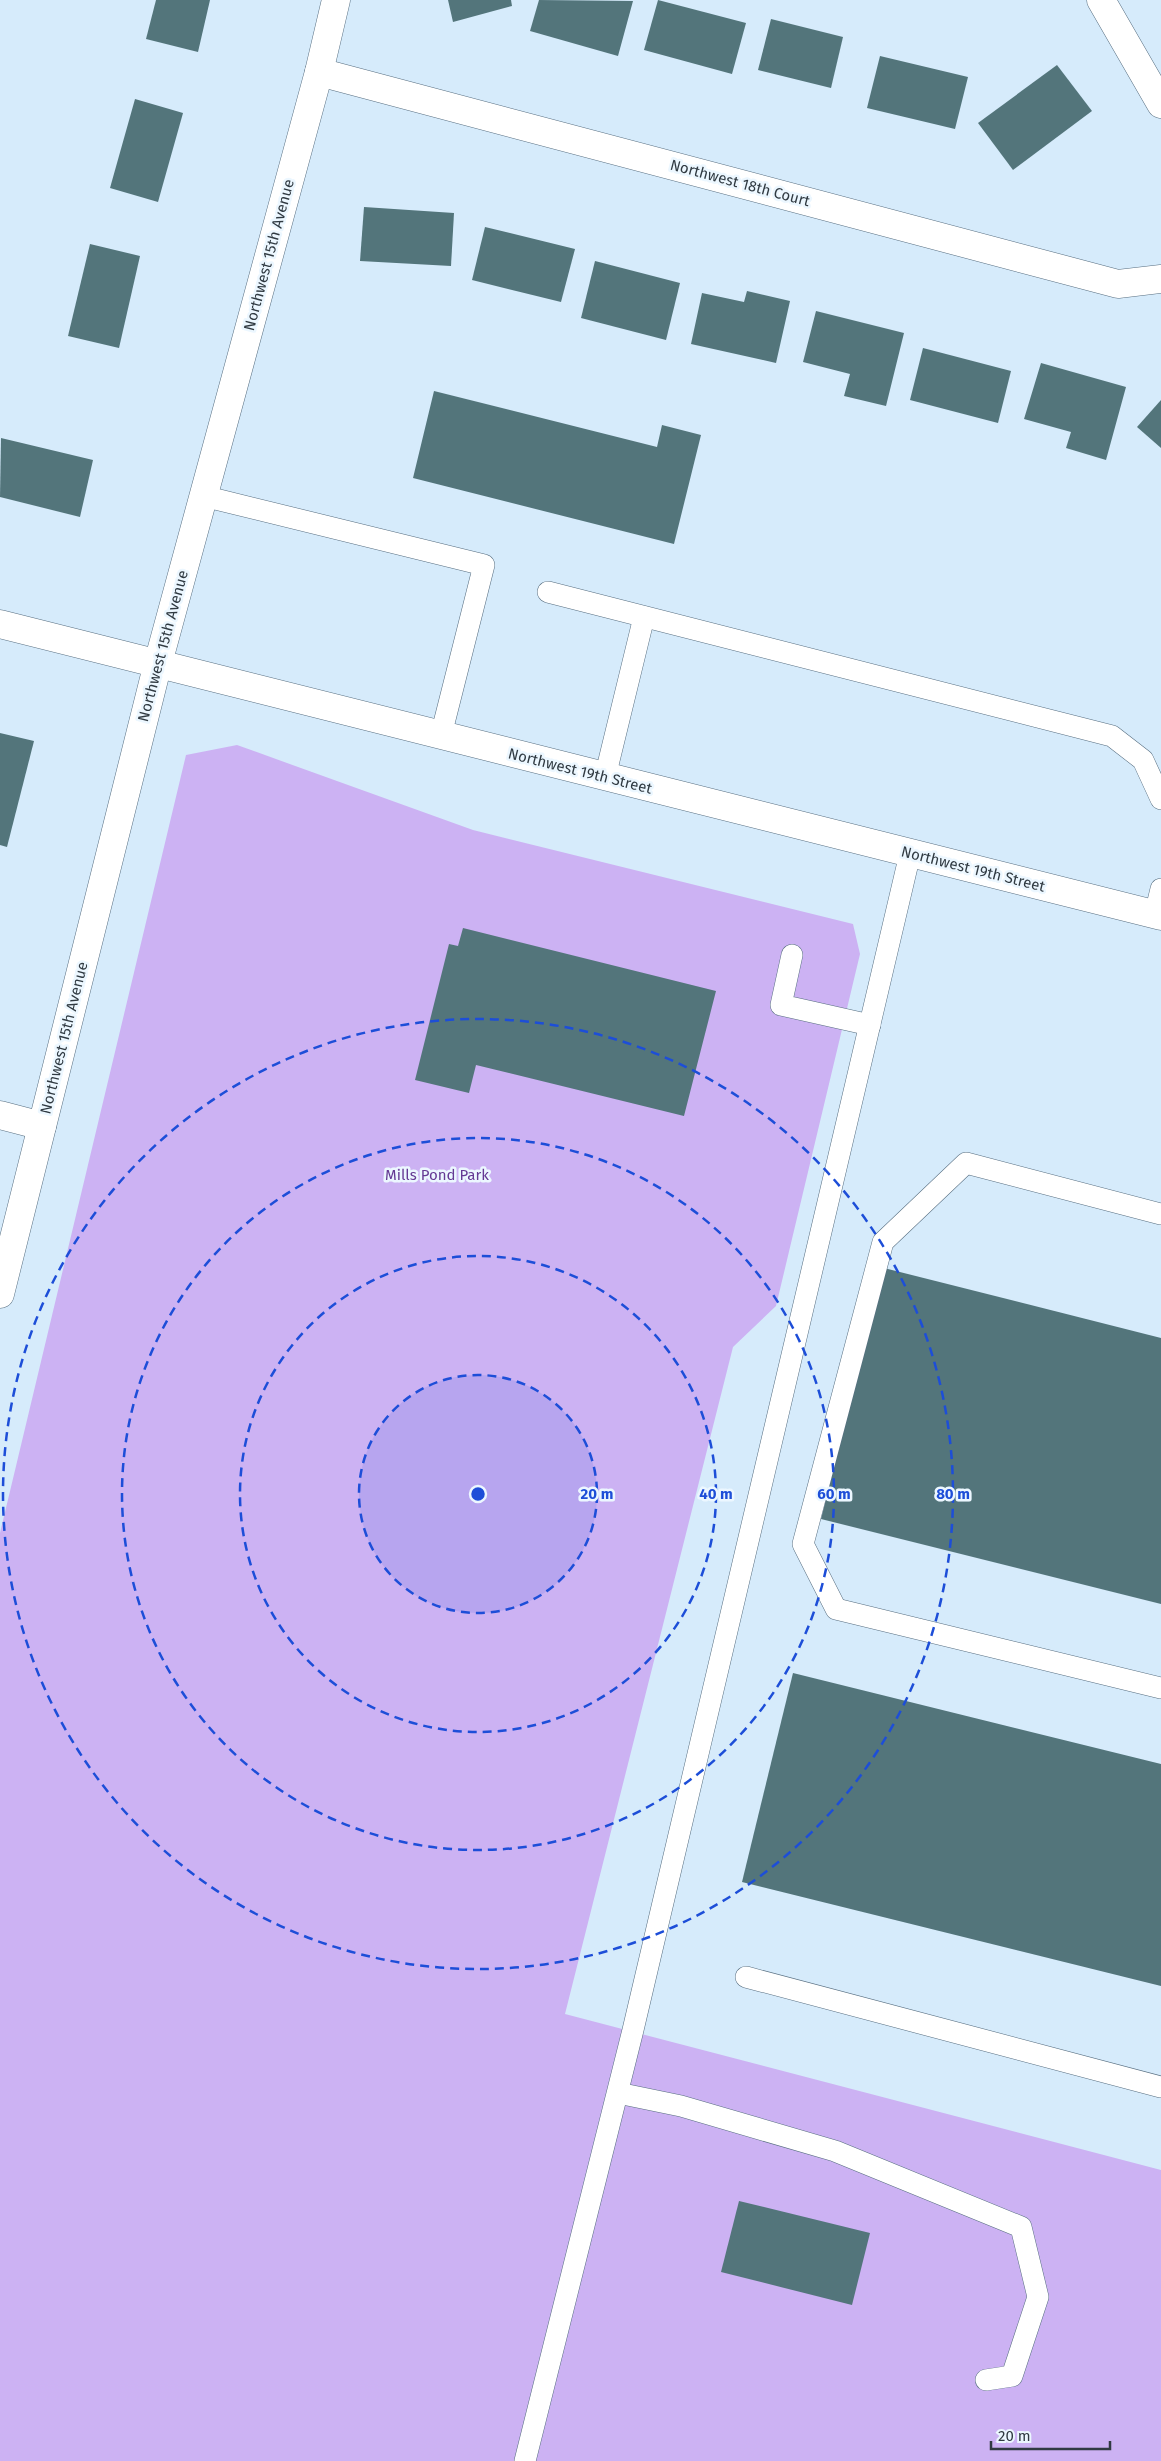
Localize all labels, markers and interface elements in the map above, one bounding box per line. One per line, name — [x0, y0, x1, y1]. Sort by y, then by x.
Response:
street label: Northwest 18th Court — [668, 156, 812, 210]
street label: Northwest 15th Avenue — [240, 177, 298, 333]
street label: Northwest 15th Avenue — [134, 568, 192, 724]
street label: Northwest 19th Street — [506, 744, 654, 798]
street label: Northwest 19th Street — [899, 842, 1047, 896]
street label: Northwest 15th Avenue — [36, 960, 92, 1116]
park label: Mills Pond Park — [385, 1166, 489, 1184]
centre of rings — [469, 1485, 487, 1503]
text: 20 m — [581, 1485, 613, 1503]
text: 40 m — [699, 1485, 733, 1503]
text: 60 m — [817, 1485, 851, 1503]
text: 80 m — [936, 1485, 970, 1503]
scale bar — [991, 2418, 1110, 2450]
text: 20 m — [998, 2427, 1031, 2445]

